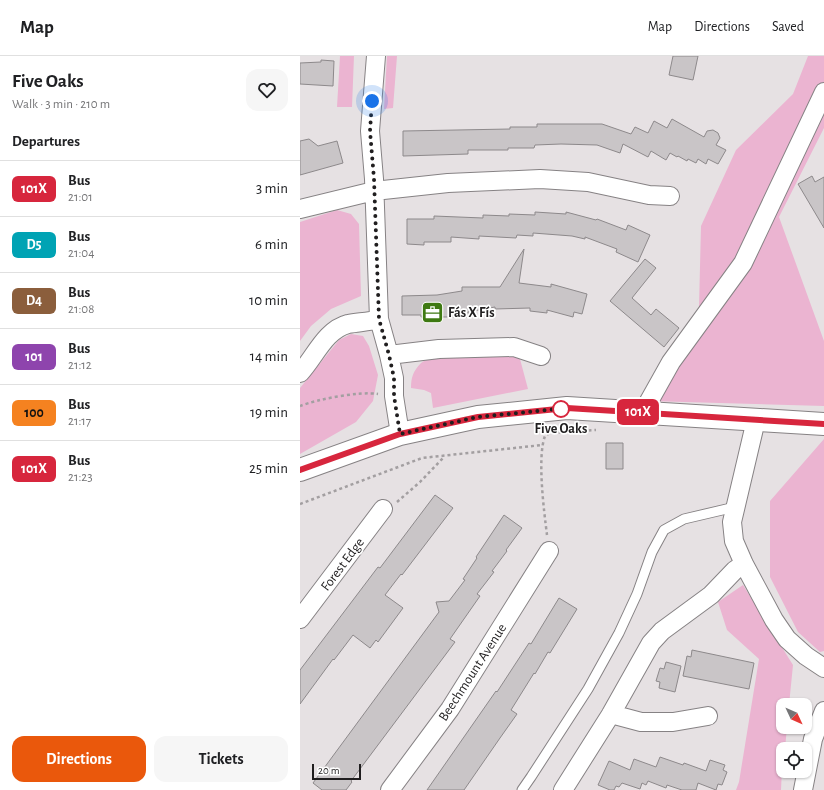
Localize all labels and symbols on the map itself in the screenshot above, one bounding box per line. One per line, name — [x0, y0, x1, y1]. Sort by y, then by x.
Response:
your location — [362, 91, 382, 111]
office icon: Fás X Fís — [419, 299, 445, 325]
place label: Fás X Fís — [448, 306, 495, 320]
line badge: 101X — [610, 399, 666, 425]
marker: Five Oaks — [552, 400, 570, 418]
place label: Five Oaks — [535, 422, 587, 436]
street label: Forest Edge — [319, 536, 367, 594]
street label: Beechmount Avenue — [436, 621, 509, 724]
north arrow — [776, 698, 812, 734]
scale bar — [312, 762, 361, 781]

